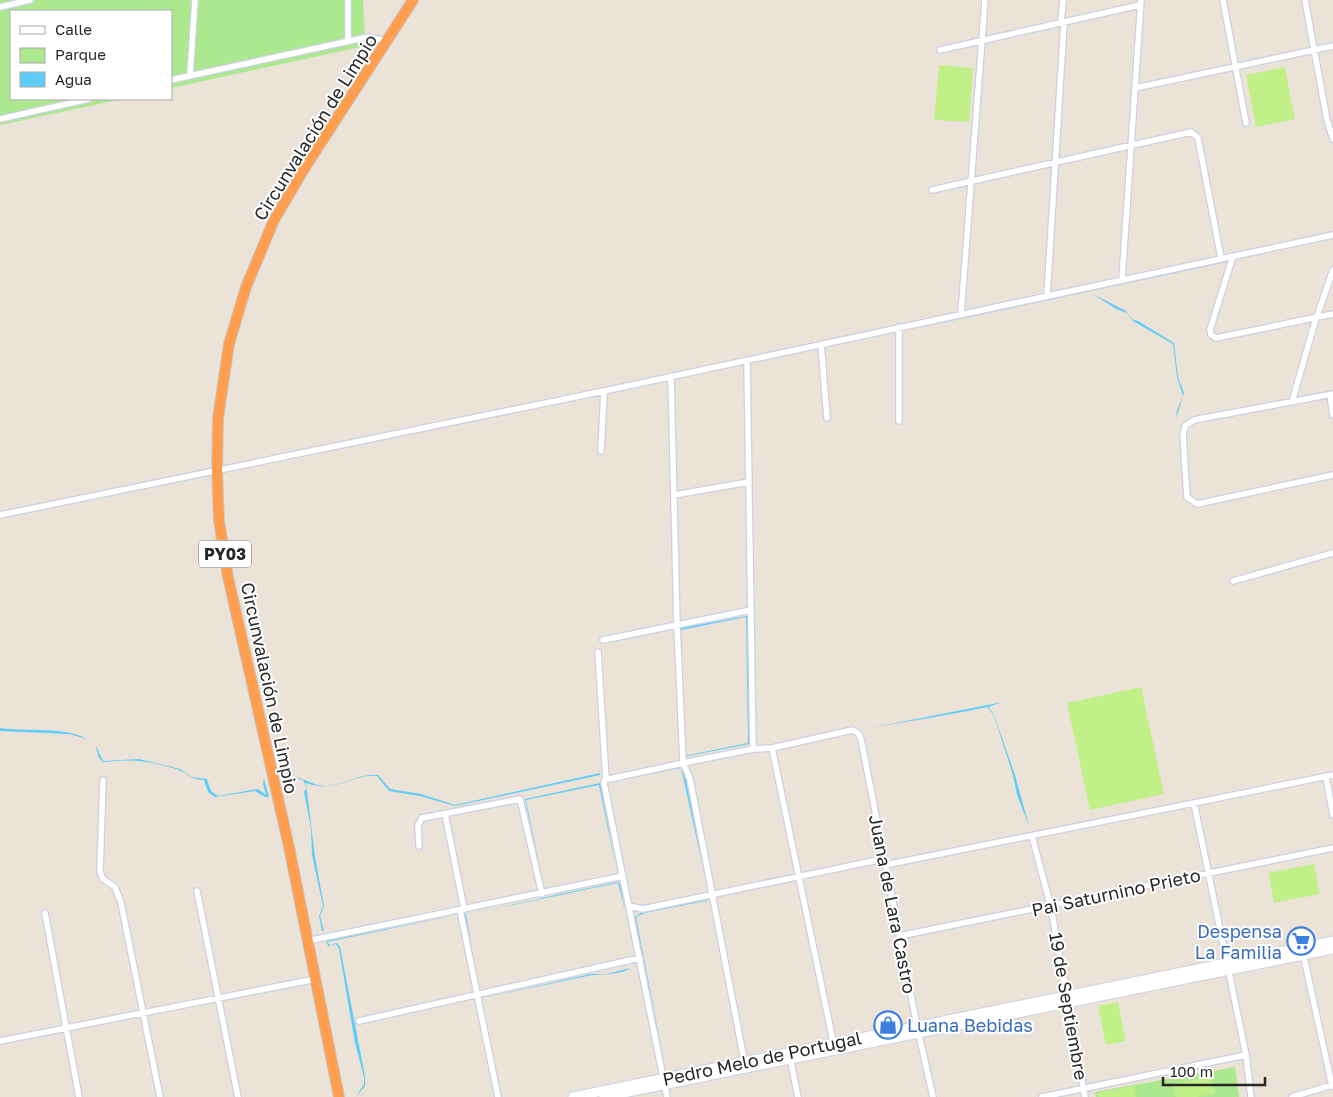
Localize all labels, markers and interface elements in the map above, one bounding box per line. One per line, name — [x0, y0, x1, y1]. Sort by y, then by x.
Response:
legend — [10, 10, 172, 100]
text: Calle — [55, 20, 92, 38]
street label: Circunvalación de Limpio — [249, 30, 381, 224]
text: Parque — [55, 45, 106, 63]
text: Agua — [55, 70, 92, 88]
road number: PY03 — [199, 540, 251, 568]
street label: Circunvalación de Limpio — [237, 580, 303, 796]
street label: Juana de Lara Castro — [865, 813, 921, 995]
street label: Pai Saturnino Prieto — [1030, 863, 1202, 921]
place label: Despensa La Familia — [1195, 920, 1282, 963]
supermarket icon: Despensa La Familia — [1286, 926, 1316, 956]
street label: 19 de Septiembre — [1045, 930, 1093, 1082]
shop icon: Luana Bebidas — [873, 1010, 903, 1040]
place label: Luana Bebidas — [907, 1014, 1033, 1036]
street label: Pedro Melo de Portugal — [660, 1026, 864, 1090]
scale bar — [1163, 1054, 1266, 1086]
text: 100 m — [1170, 1062, 1213, 1080]

